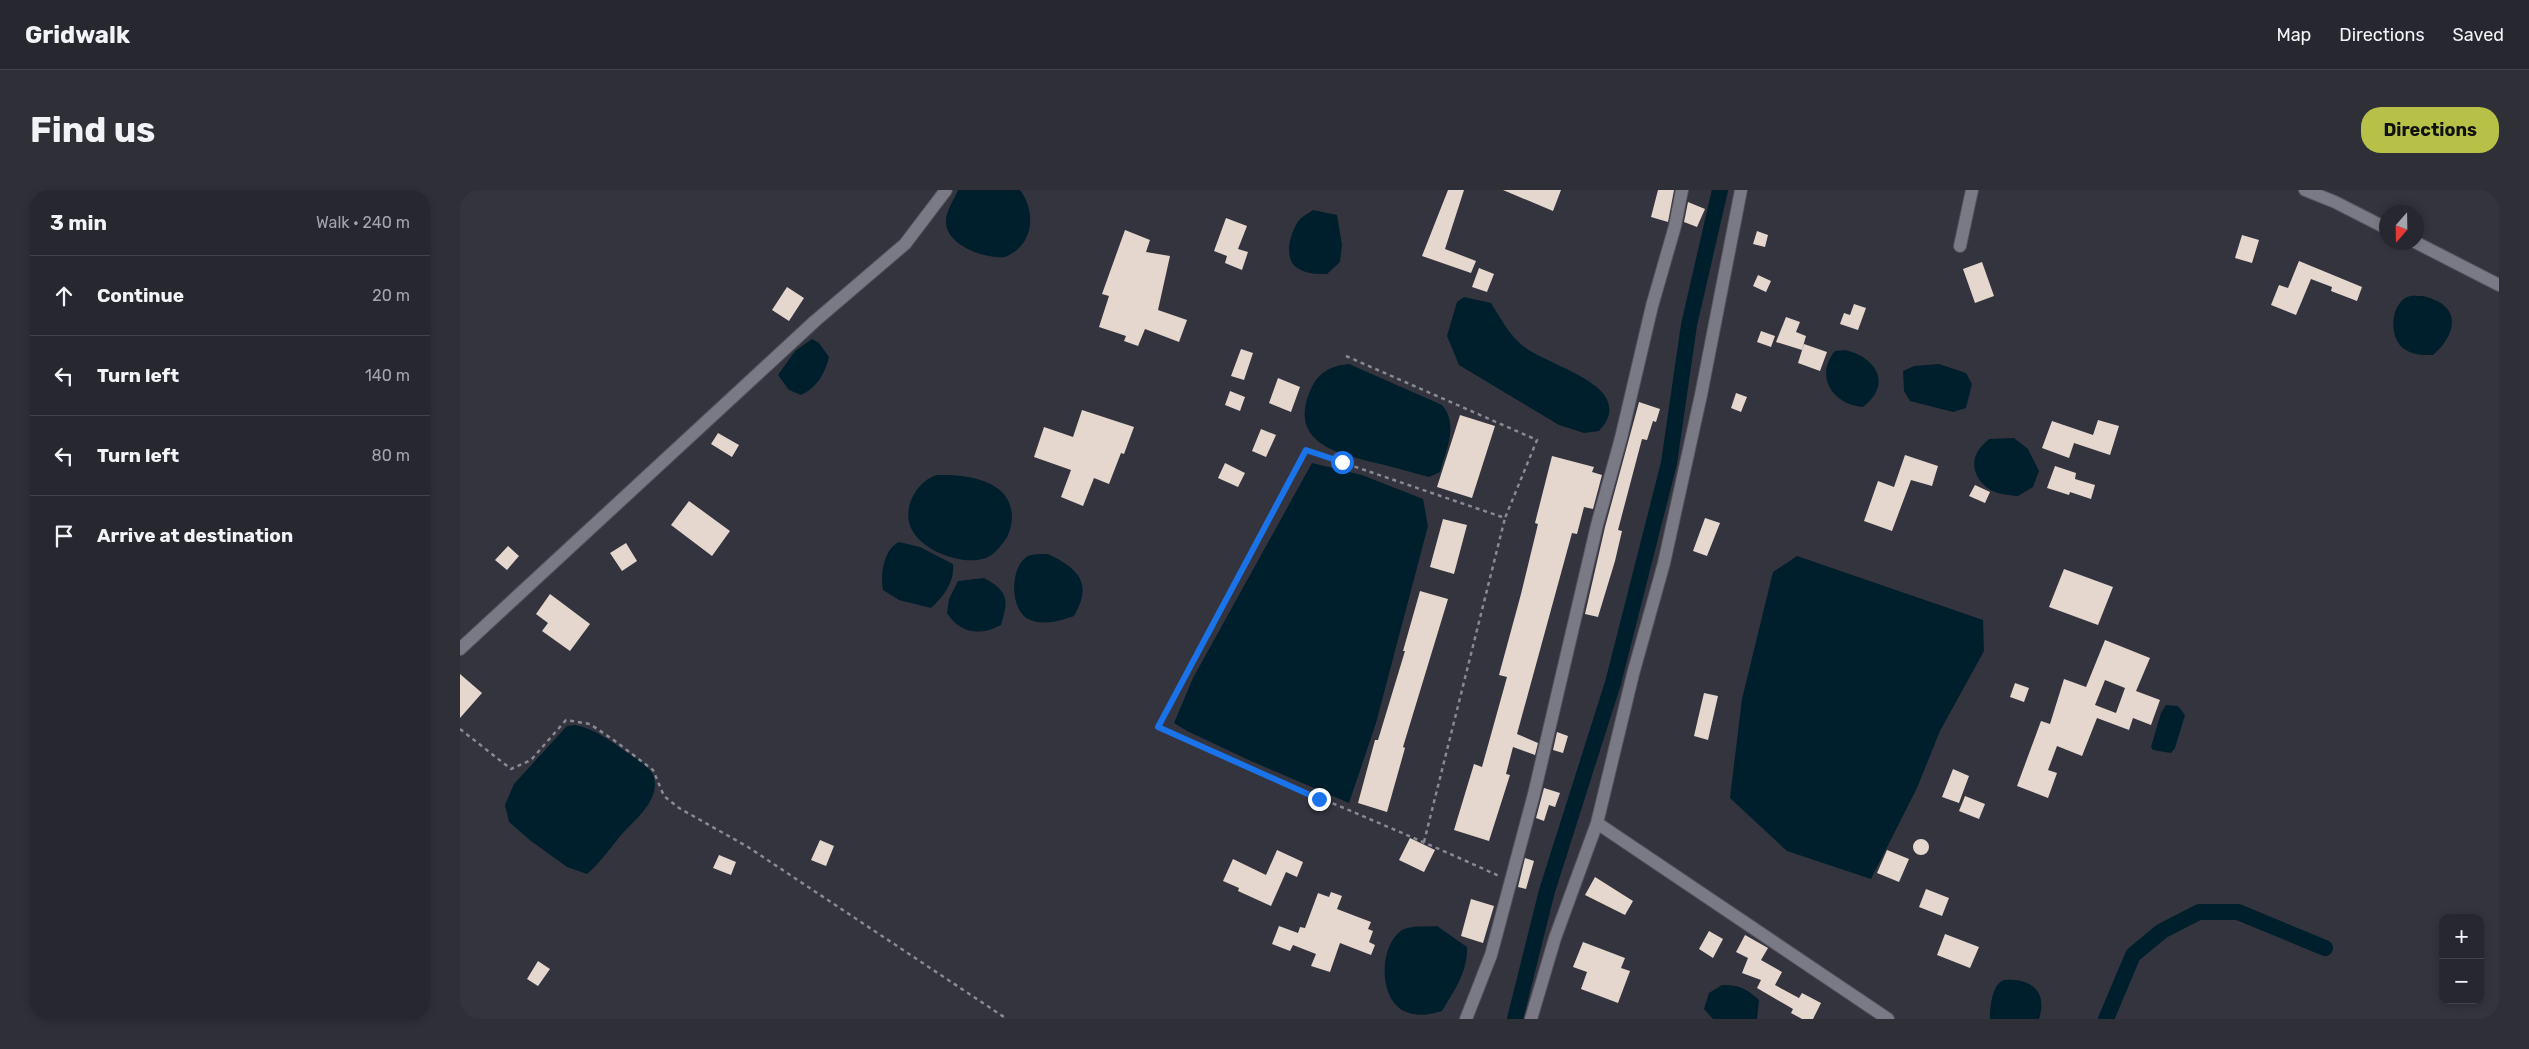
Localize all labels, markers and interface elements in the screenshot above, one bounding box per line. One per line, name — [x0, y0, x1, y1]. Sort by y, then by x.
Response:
text: Gridwalk — [25, 21, 130, 49]
text: Map — [2276, 24, 2311, 46]
text: Directions — [2339, 24, 2425, 46]
text: Saved — [2453, 24, 2504, 46]
button: Directions — [2361, 107, 2499, 153]
text: Find us — [30, 109, 155, 151]
north arrow — [2379, 205, 2424, 250]
text: 3 min — [50, 210, 107, 235]
text: Walk · 240 m — [316, 213, 410, 232]
icon: ahead — [50, 282, 78, 310]
text: Continue — [97, 284, 184, 307]
text: 20 m — [372, 286, 410, 305]
icon: left — [50, 362, 78, 390]
text: Turn left — [97, 364, 179, 387]
text: 140 m — [365, 366, 410, 385]
icon: left — [50, 442, 78, 470]
text: Turn left — [97, 444, 179, 467]
text: 80 m — [372, 446, 410, 465]
route start — [1331, 451, 1354, 474]
icon: arrive — [50, 522, 78, 550]
text: Arrive at destination — [97, 524, 293, 547]
route end — [1308, 788, 1331, 811]
map controls — [2439, 914, 2484, 1004]
button: + — [2439, 914, 2484, 959]
button: − — [2439, 959, 2484, 1004]

